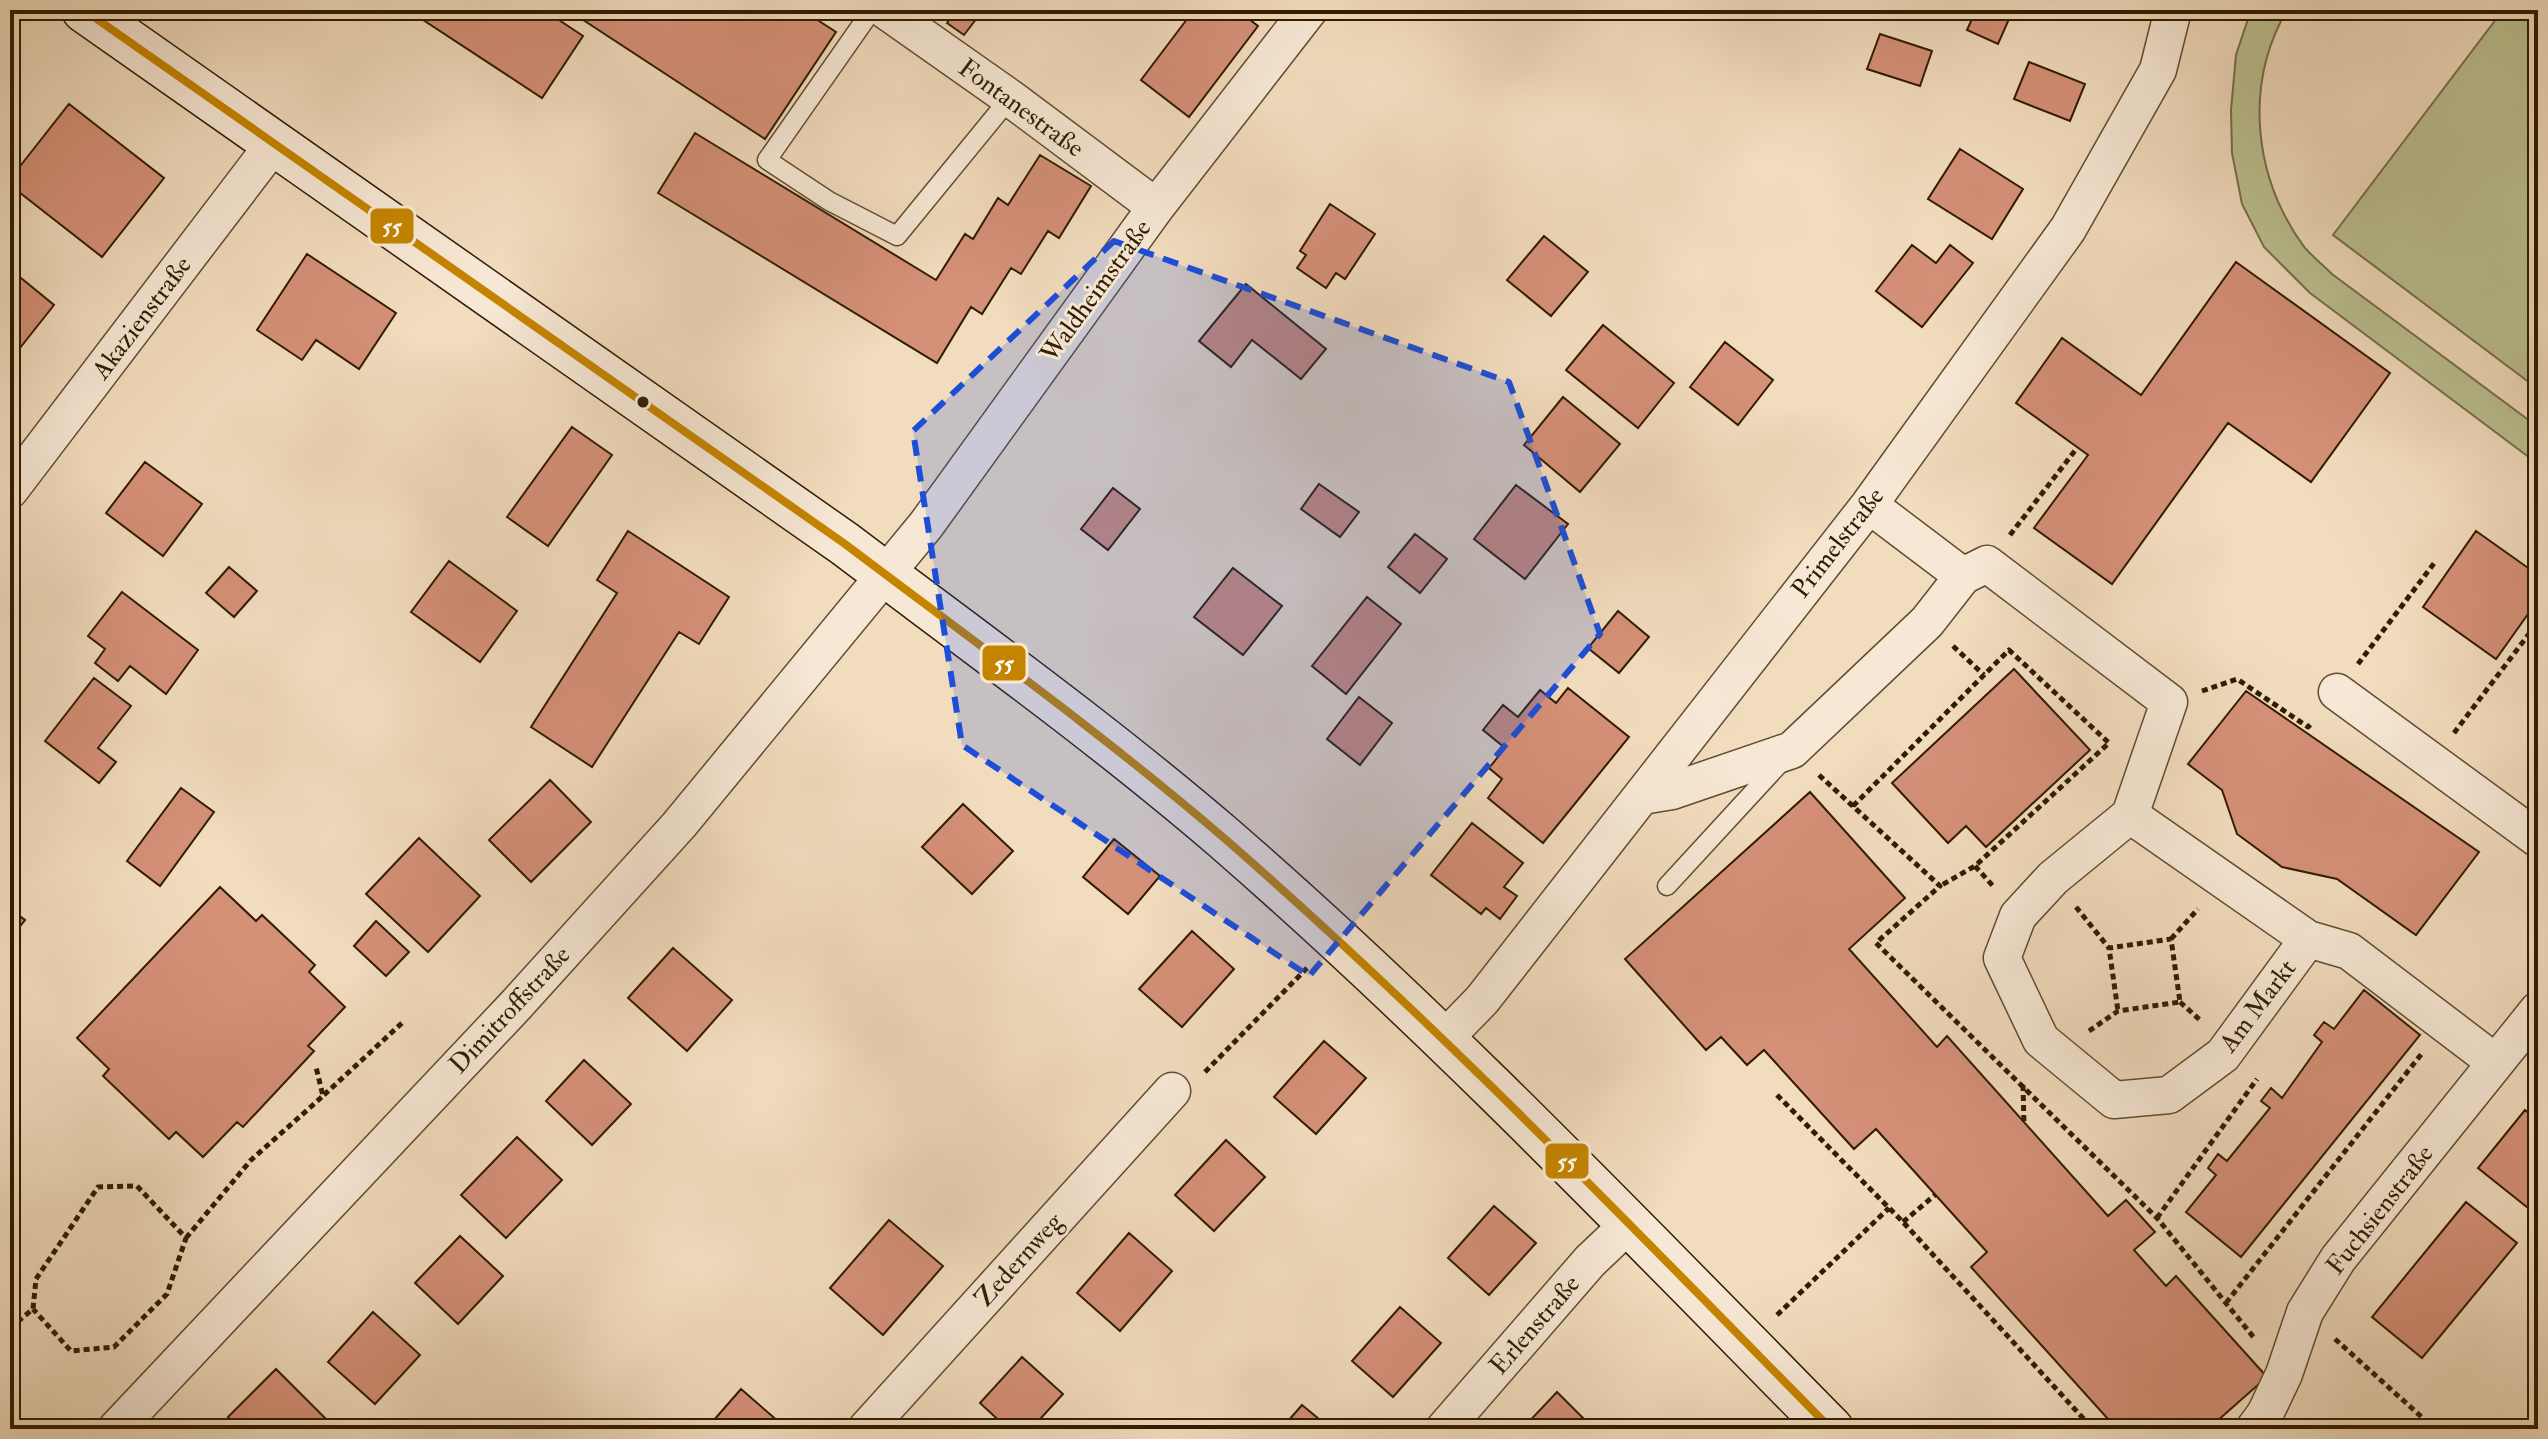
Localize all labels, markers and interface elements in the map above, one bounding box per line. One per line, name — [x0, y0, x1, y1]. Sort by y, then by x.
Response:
street label: Fontanestraße — [952, 52, 1090, 164]
line badge: 55 — [369, 207, 415, 245]
text: 55 — [382, 213, 402, 241]
street label: Waldheimstraße — [1033, 213, 1159, 369]
street label: Akazienstraße — [85, 250, 199, 387]
unlabelled marker — [635, 394, 651, 410]
street label: Primelstraße — [1785, 481, 1891, 605]
line badge: 55 — [981, 644, 1027, 682]
text: 55 — [994, 650, 1014, 678]
street label: Dimitroffstraße — [443, 939, 577, 1081]
street label: Am Markt — [2212, 953, 2303, 1060]
street label: Fuchsienstraße — [2319, 1139, 2441, 1281]
line badge: 55 — [1544, 1142, 1590, 1180]
text: 55 — [1557, 1148, 1577, 1176]
street label: Zedernweg — [968, 1205, 1071, 1314]
street label: Erlenstraße — [1483, 1268, 1587, 1381]

